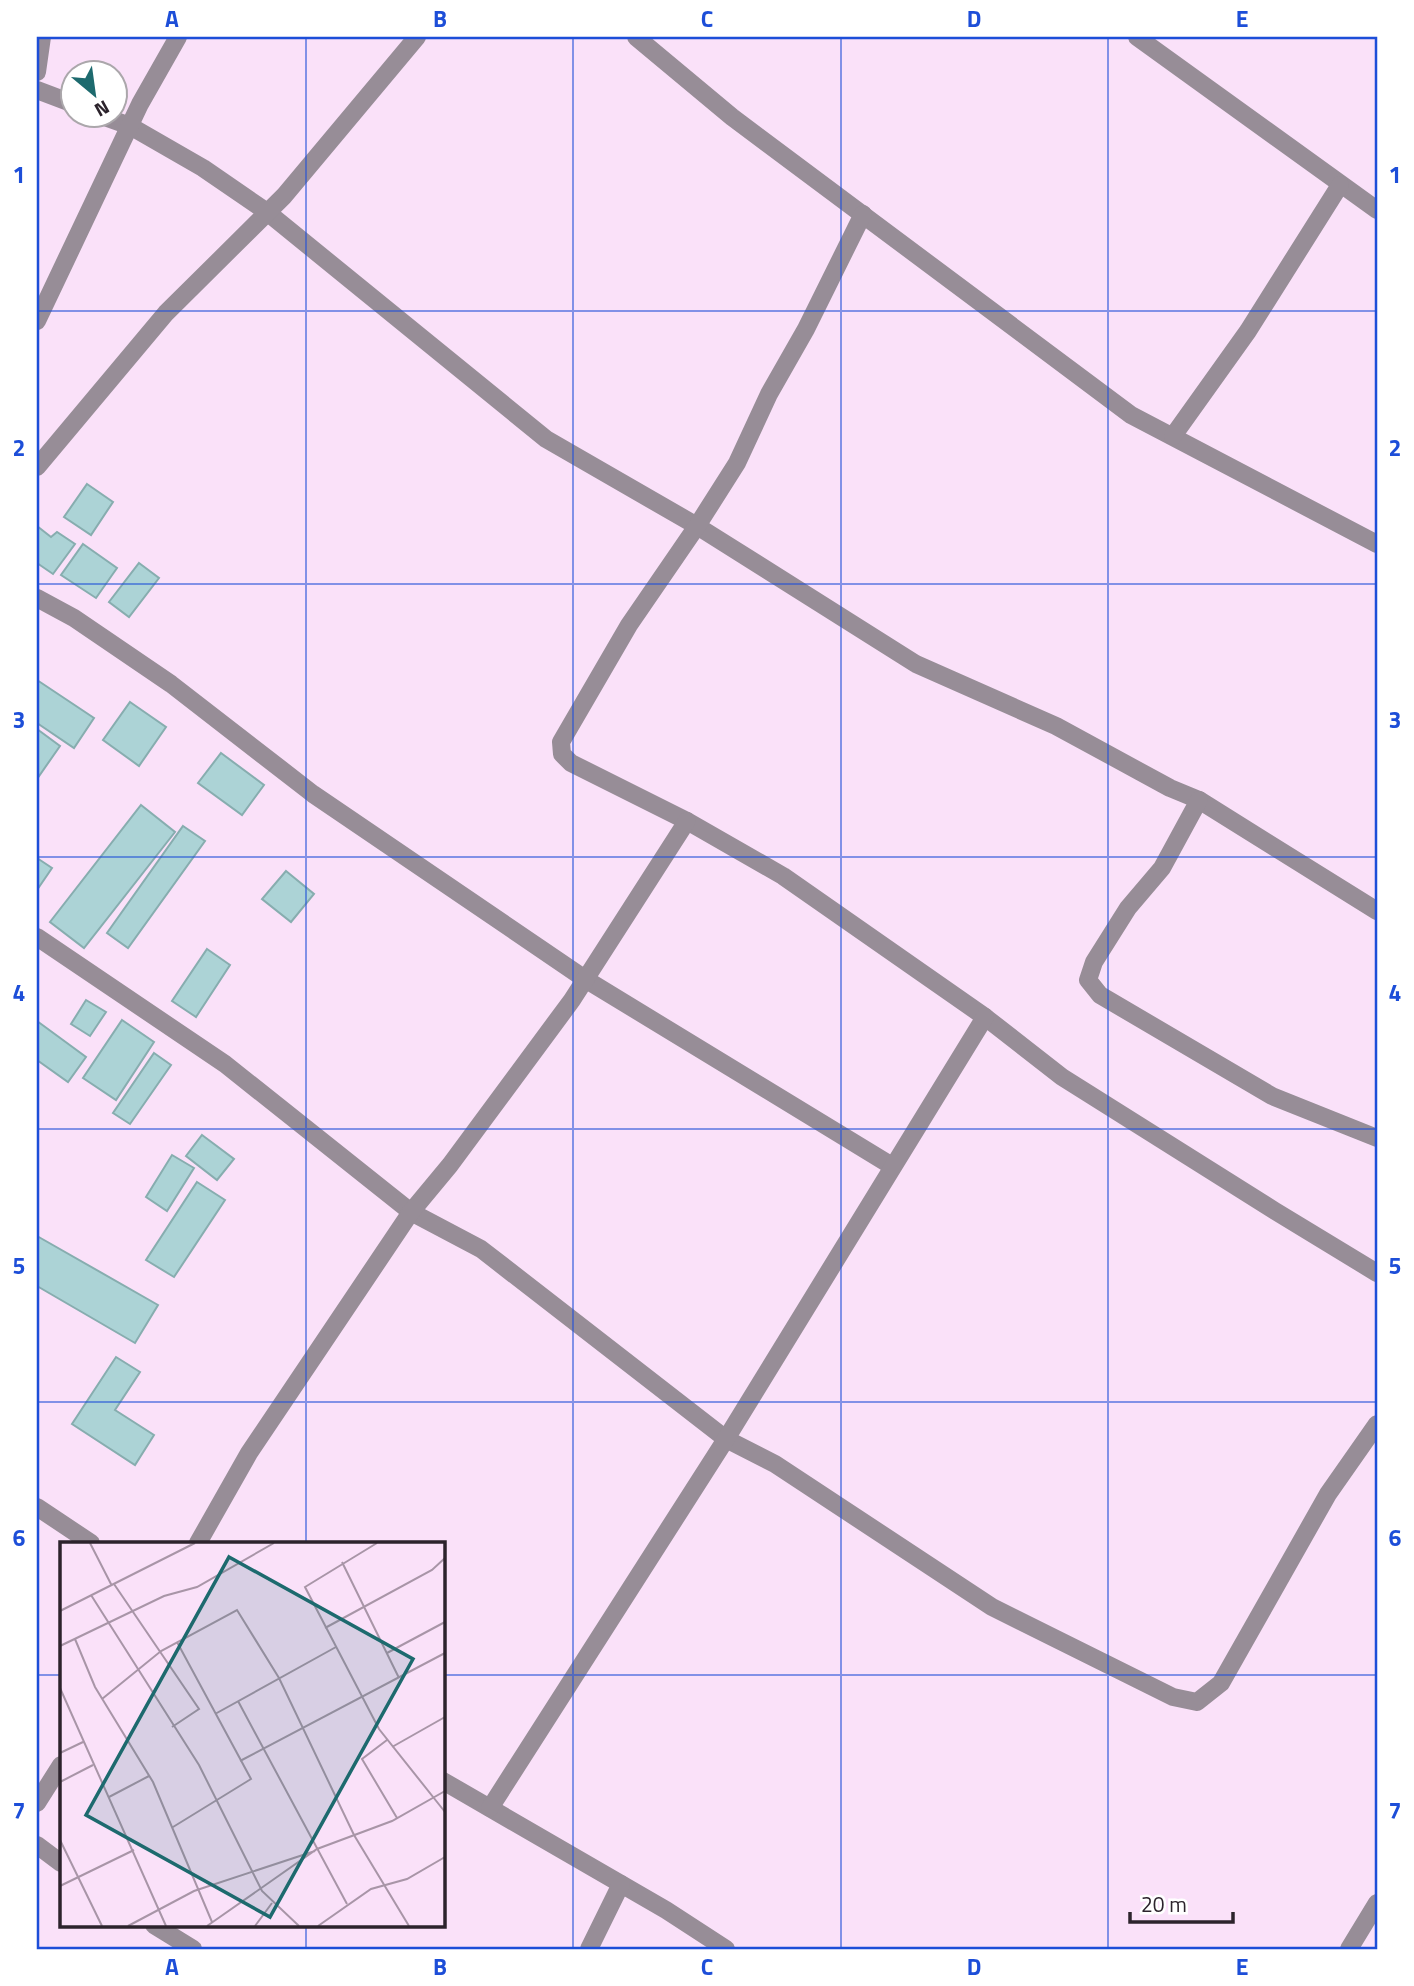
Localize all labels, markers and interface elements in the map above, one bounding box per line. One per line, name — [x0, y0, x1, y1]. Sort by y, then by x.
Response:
text: A — [165, 1, 179, 36]
text: B — [433, 1, 447, 36]
text: C — [701, 1, 713, 36]
text: D — [967, 1, 981, 36]
text: E — [1236, 1, 1248, 36]
north arrow — [60, 60, 130, 130]
text: N — [90, 93, 115, 125]
text: 1 — [13, 157, 25, 192]
text: 1 — [1389, 157, 1401, 192]
text: 2 — [13, 430, 25, 465]
text: 2 — [1389, 430, 1401, 465]
text: 3 — [13, 702, 25, 737]
text: 3 — [1389, 702, 1401, 737]
text: 4 — [13, 975, 25, 1010]
text: 4 — [1389, 975, 1401, 1010]
text: 5 — [13, 1248, 25, 1283]
text: 5 — [1389, 1248, 1401, 1283]
text: 6 — [13, 1520, 26, 1555]
text: 6 — [1389, 1520, 1402, 1555]
inset map — [60, 1542, 444, 1926]
text: 7 — [13, 1793, 25, 1828]
text: 7 — [1389, 1793, 1401, 1828]
scale bar — [1130, 1881, 1234, 1925]
text: 20 m — [1141, 1888, 1187, 1920]
text: A — [165, 1949, 179, 1984]
text: B — [433, 1949, 447, 1984]
text: C — [701, 1949, 713, 1984]
text: D — [967, 1949, 981, 1984]
text: E — [1236, 1949, 1248, 1984]

